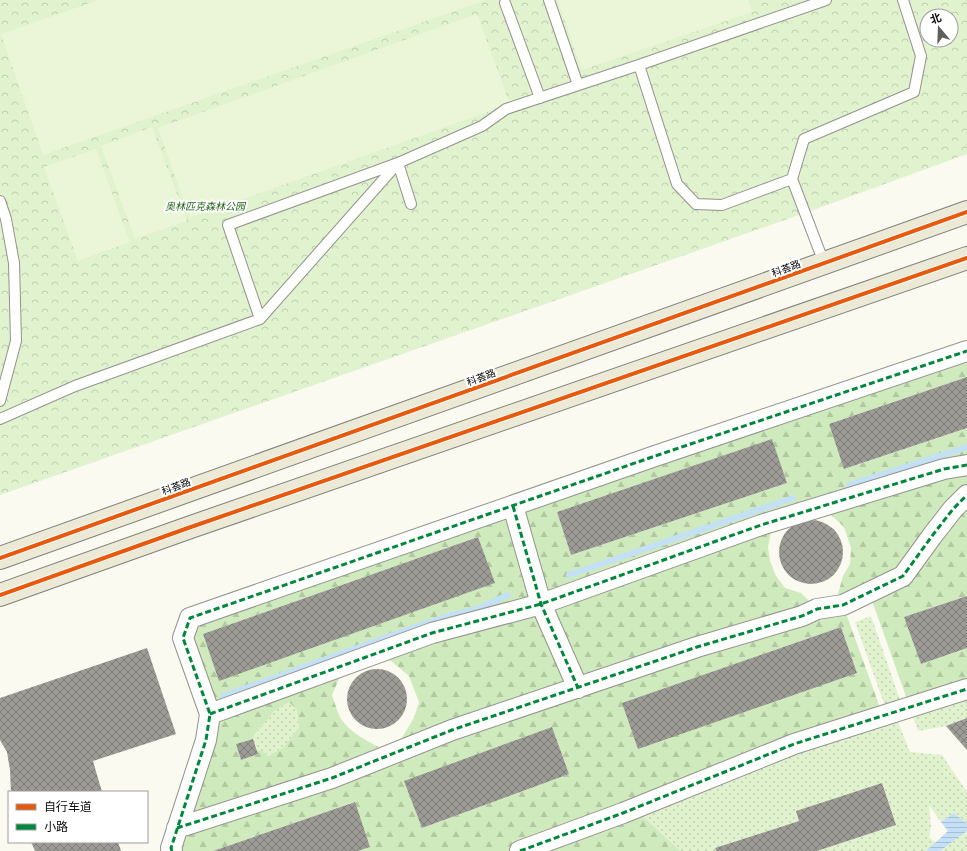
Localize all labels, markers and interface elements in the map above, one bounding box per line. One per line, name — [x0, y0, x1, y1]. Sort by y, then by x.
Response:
north arrow — [919, 8, 959, 48]
text: 北 — [928, 9, 943, 27]
park label: 奥林匹克森林公园 — [165, 199, 247, 213]
street label: 科荟路 — [770, 256, 802, 280]
street label: 科荟路 — [465, 365, 497, 389]
street label: 科荟路 — [160, 474, 192, 498]
legend — [8, 791, 148, 843]
text: 自行车道 — [44, 798, 92, 815]
text: 小路 — [44, 818, 68, 835]

